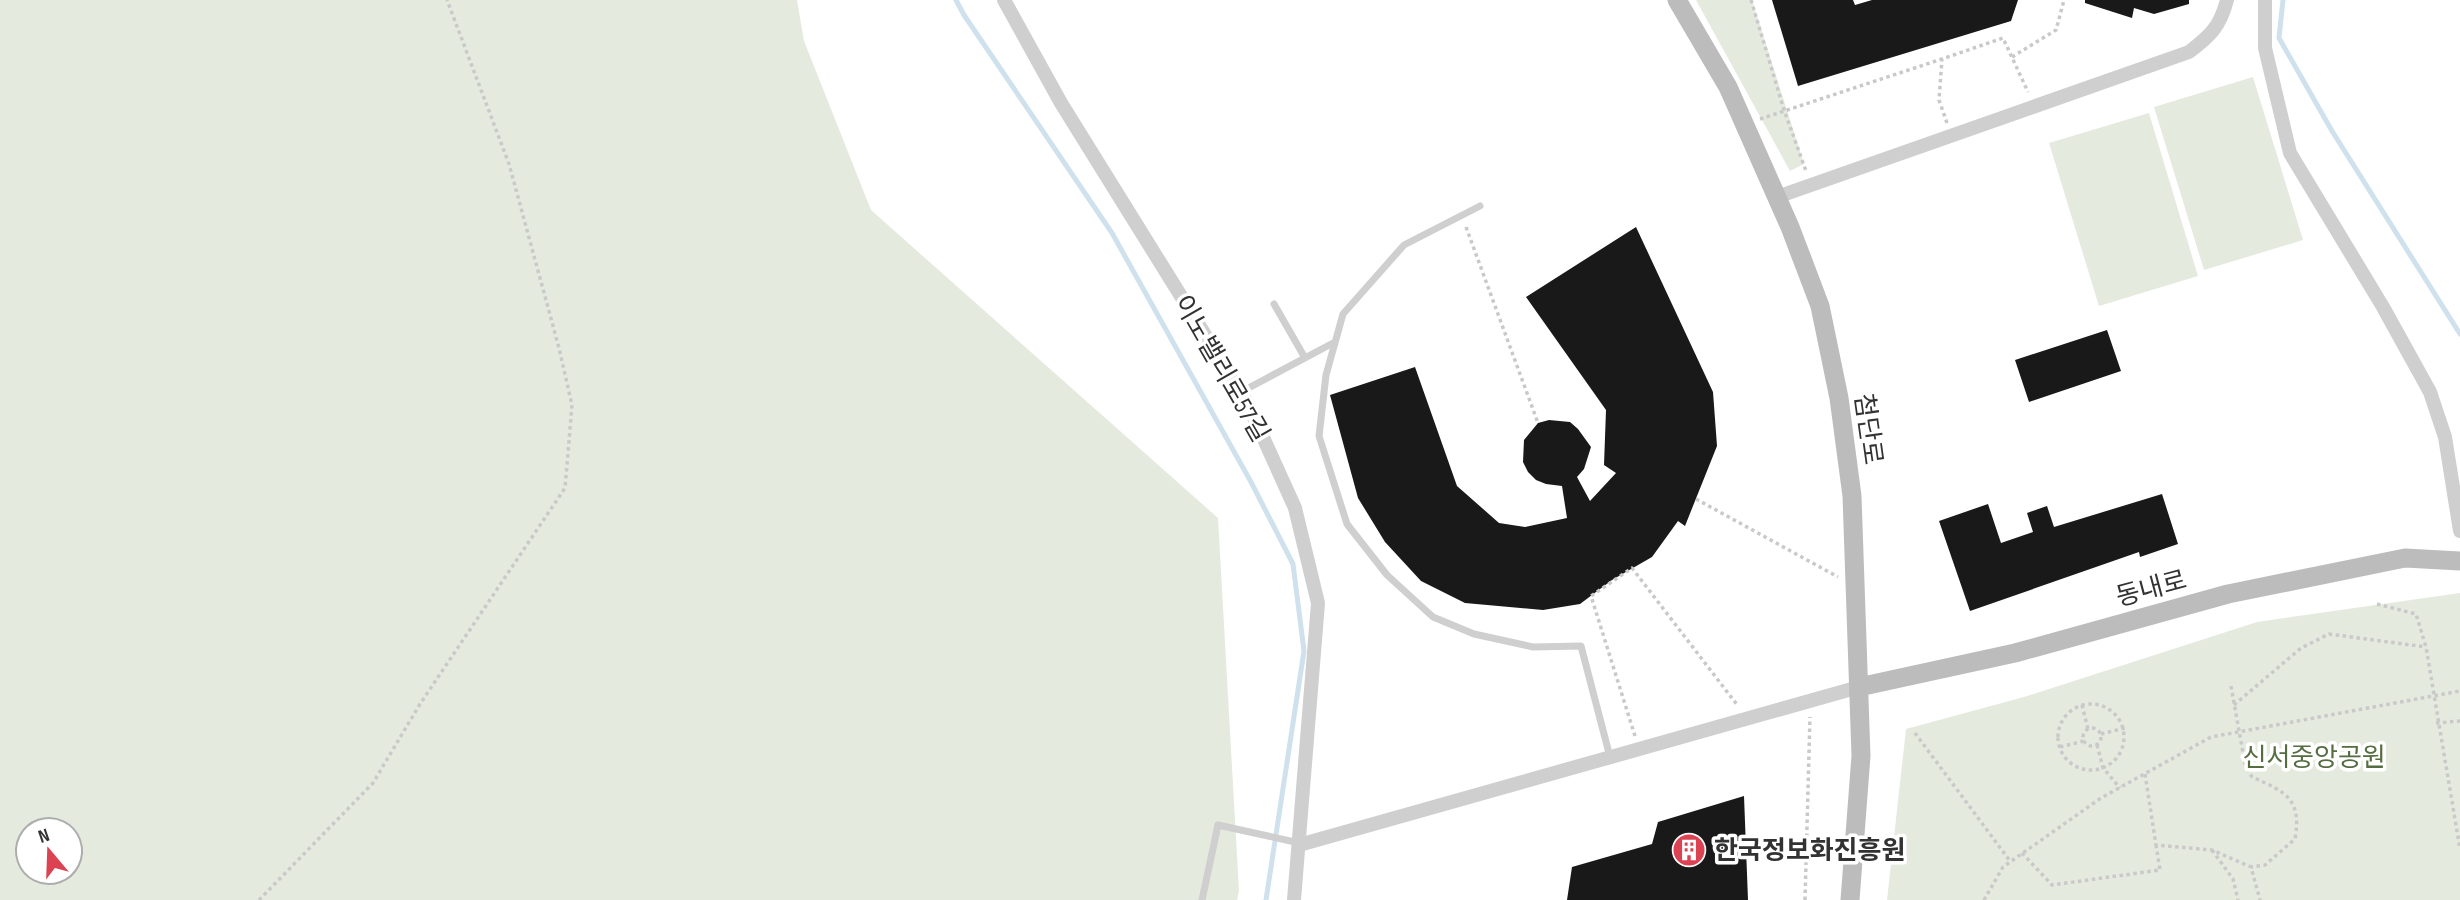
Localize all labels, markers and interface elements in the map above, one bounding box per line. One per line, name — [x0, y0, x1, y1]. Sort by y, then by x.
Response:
street label: 이노밸리로57길 — [1166, 290, 1275, 448]
street label: 첨단로 — [1847, 392, 1888, 467]
street label: 동내로 — [2113, 565, 2190, 614]
park label: 신서중앙공원 — [2242, 743, 2386, 774]
north arrow — [14, 816, 84, 886]
text: N — [35, 824, 52, 849]
building icon: 한국정보화진흥원 — [1670, 831, 1708, 869]
place label: 한국정보화진흥원 — [1714, 836, 1905, 867]

